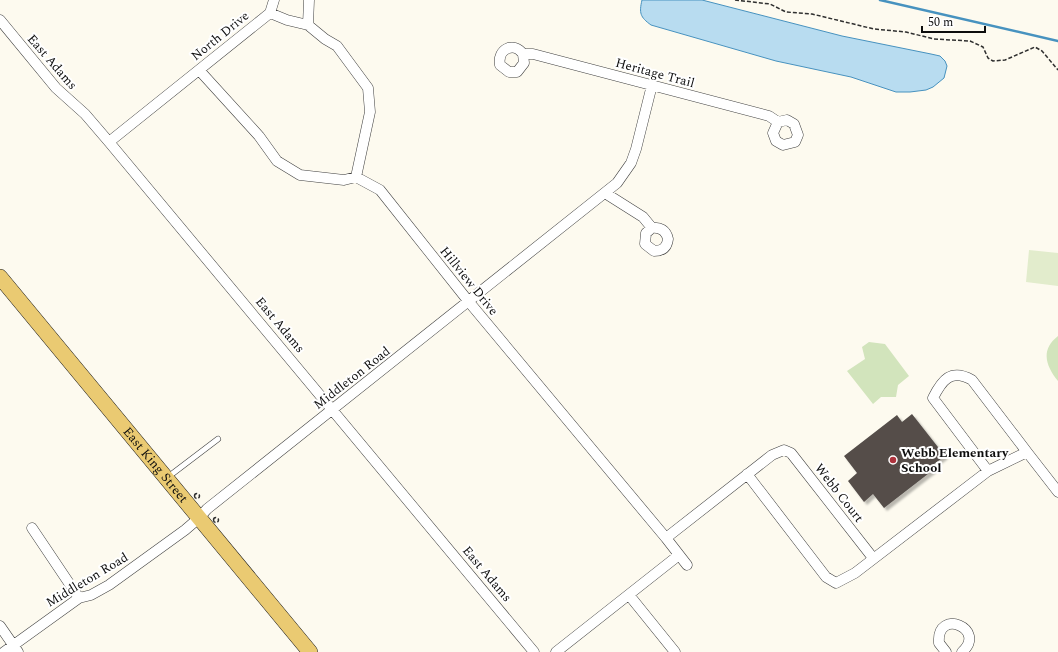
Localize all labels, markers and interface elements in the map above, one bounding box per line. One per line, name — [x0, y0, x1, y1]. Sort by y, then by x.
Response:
street label: North Drive — [187, 6, 253, 66]
scale bar — [922, 8, 985, 34]
text: 50 m — [928, 13, 953, 32]
street label: East Adams — [22, 30, 82, 94]
street label: Heritage Trail — [613, 53, 697, 93]
street label: Hillview Drive — [435, 242, 503, 320]
street label: East Adams — [250, 292, 310, 358]
street label: Middleton Road — [309, 342, 395, 414]
street label: East King Street — [118, 423, 193, 508]
place label: Webb Elementary School — [901, 443, 1009, 478]
marker: Webb Elementary School — [888, 455, 898, 465]
street label: Webb Court — [810, 459, 869, 527]
street label: East Adams — [457, 541, 517, 607]
street label: Middleton Road — [42, 547, 132, 613]

